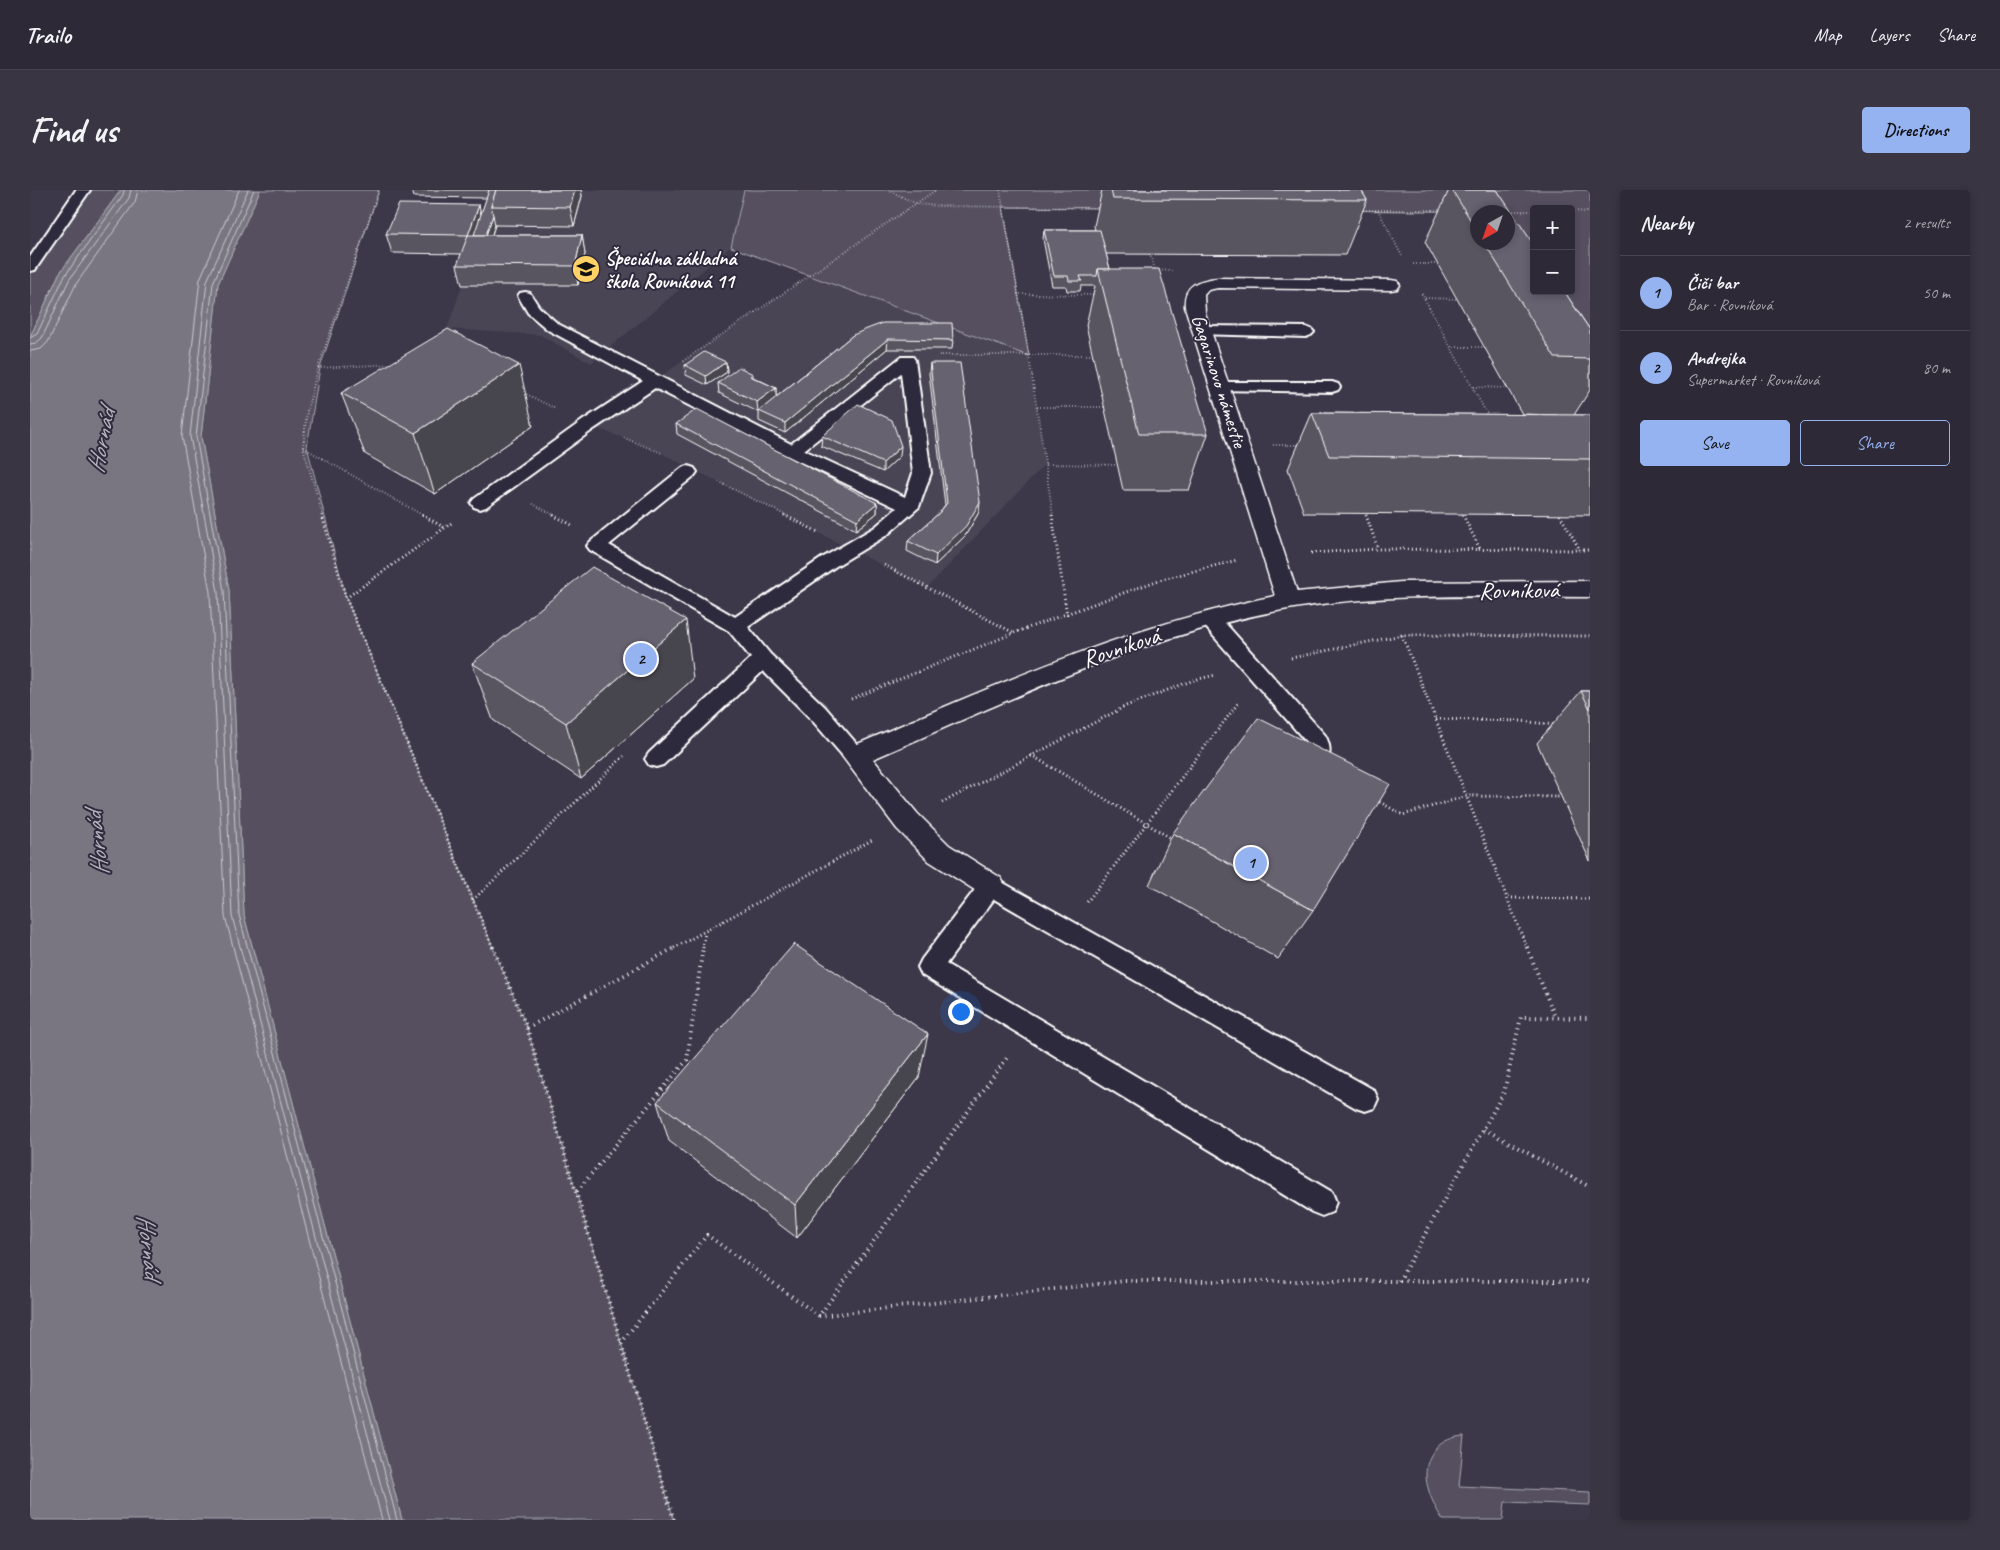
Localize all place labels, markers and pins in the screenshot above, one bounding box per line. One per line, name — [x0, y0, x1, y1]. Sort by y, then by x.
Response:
place label: Špeciálna základná škola Rovníková 11 — [605, 246, 739, 294]
school or university icon: Špeciálna základná škola Rovníková 11 — [571, 254, 601, 284]
pin: 2 — [625, 640, 657, 678]
pin: 1 — [1235, 844, 1267, 882]

